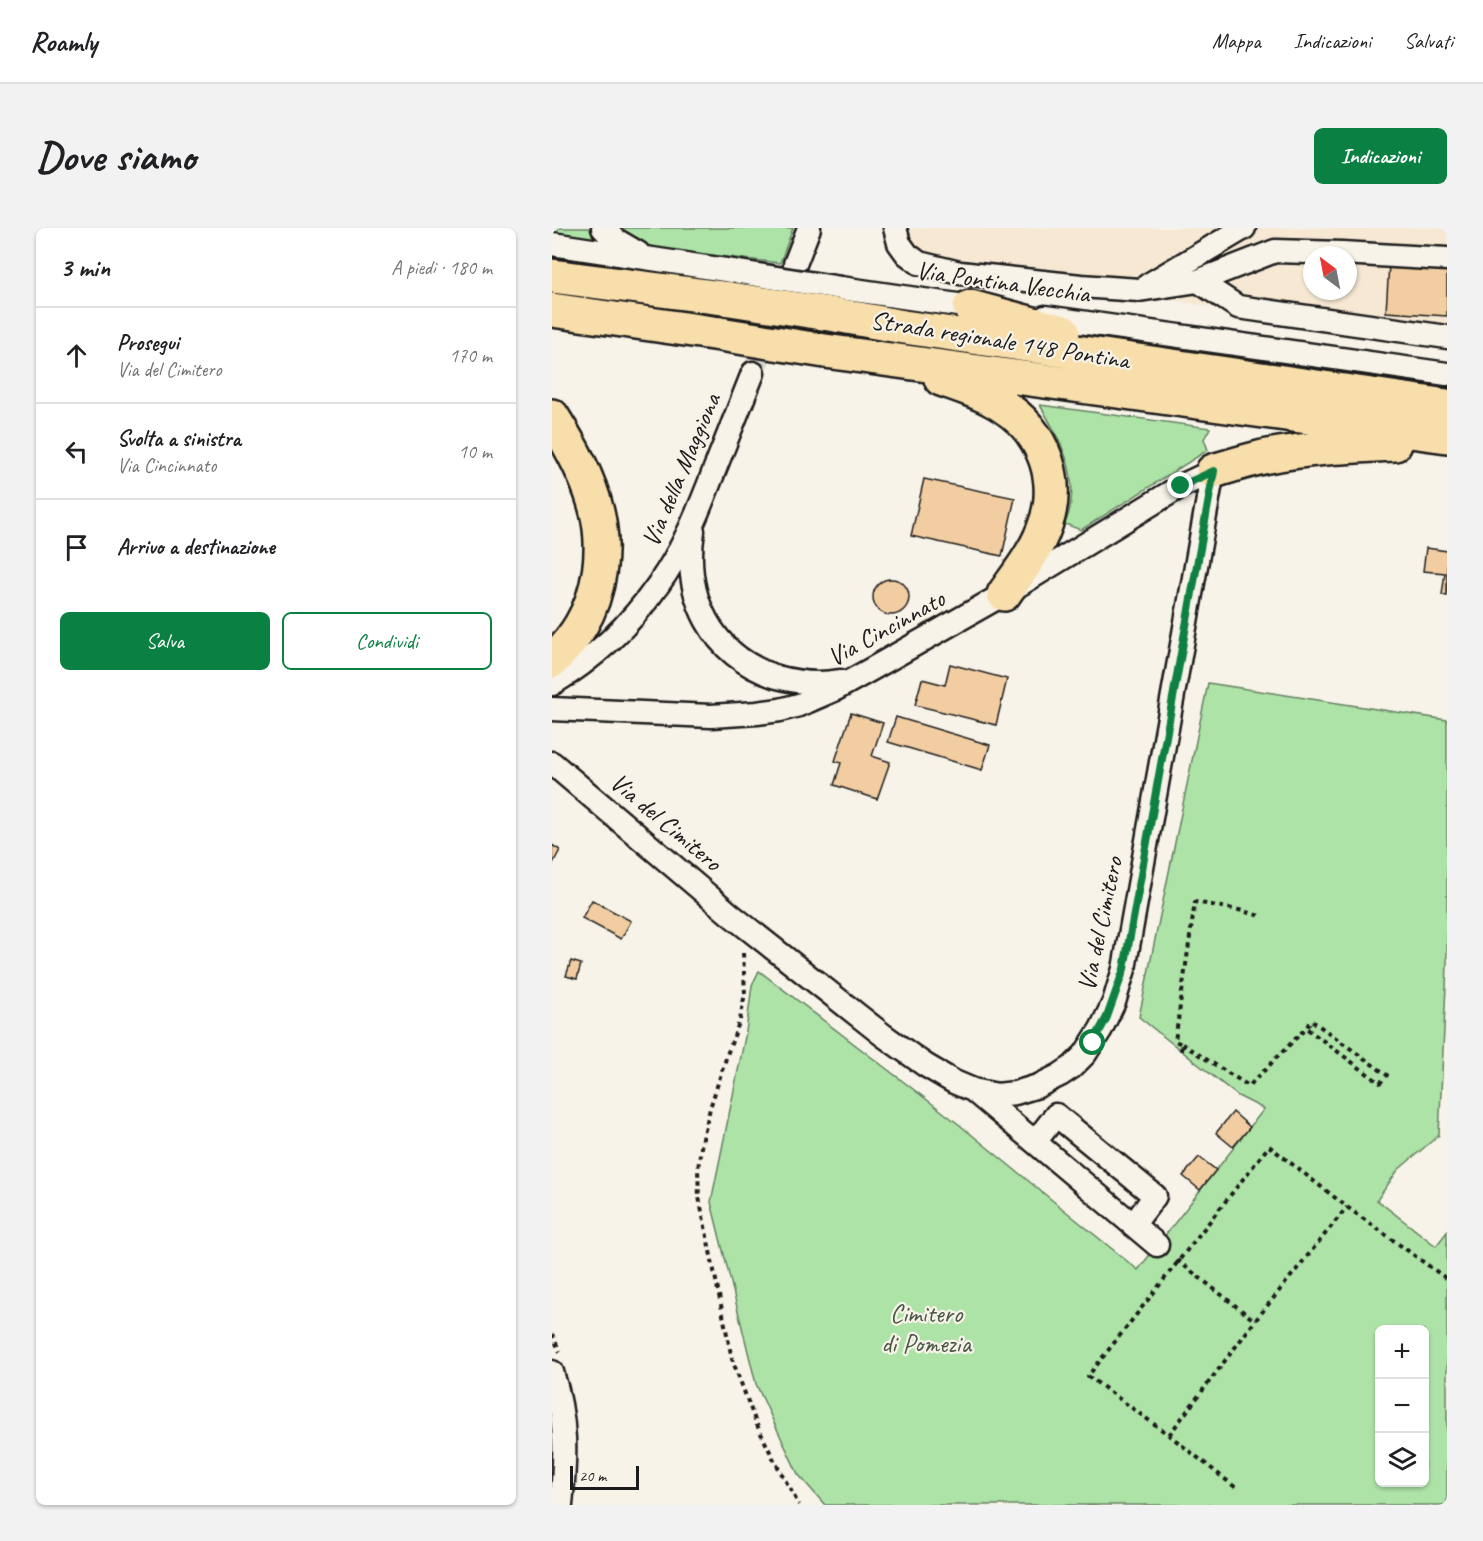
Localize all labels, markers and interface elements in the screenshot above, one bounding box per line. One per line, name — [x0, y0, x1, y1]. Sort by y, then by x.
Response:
text: Roamly — [30, 24, 97, 59]
text: Mappa — [1212, 28, 1261, 54]
text: Indicazioni — [1294, 28, 1371, 54]
text: Salvati — [1404, 28, 1453, 54]
button: Indicazioni — [1314, 128, 1447, 184]
text: Dove siamo — [36, 130, 195, 183]
north arrow — [1303, 246, 1357, 300]
text: 3 min — [60, 251, 110, 284]
street label: Via Pontina Vecchia — [914, 254, 1093, 311]
text: A piedi · 180 m — [391, 255, 492, 280]
street label: Strada regionale 148 Pontina — [868, 303, 1134, 377]
text: Prosegui — [117, 329, 179, 357]
icon: ahead — [60, 339, 93, 372]
text: 170 m — [449, 343, 492, 368]
text: Via del Cimitero — [117, 357, 221, 382]
street label: Via della Maggiona — [634, 387, 729, 552]
text: Svolta a sinistra — [117, 425, 241, 453]
icon: left — [60, 435, 93, 468]
text: 10 m — [458, 439, 492, 464]
text: Via Cincinnato — [117, 453, 216, 478]
route end — [1167, 472, 1193, 498]
icon: arrive — [60, 531, 93, 564]
text: Arrivo a destinazione — [117, 533, 275, 561]
street label: Via Cincinnato — [822, 581, 952, 674]
button: Salva — [60, 612, 270, 670]
button: Condividi — [282, 612, 492, 670]
street label: Via del Cimitero — [603, 766, 730, 879]
street label: Via del Cimitero — [1070, 852, 1131, 994]
route start — [1079, 1029, 1105, 1055]
park label: Cimitero di Pomezia — [881, 1297, 972, 1360]
map controls — [1375, 1325, 1429, 1487]
button: + — [1375, 1325, 1429, 1379]
button: − — [1375, 1379, 1429, 1433]
button: layers — [1375, 1433, 1429, 1487]
scale bar — [570, 1463, 639, 1490]
text: 20 m — [579, 1466, 606, 1486]

